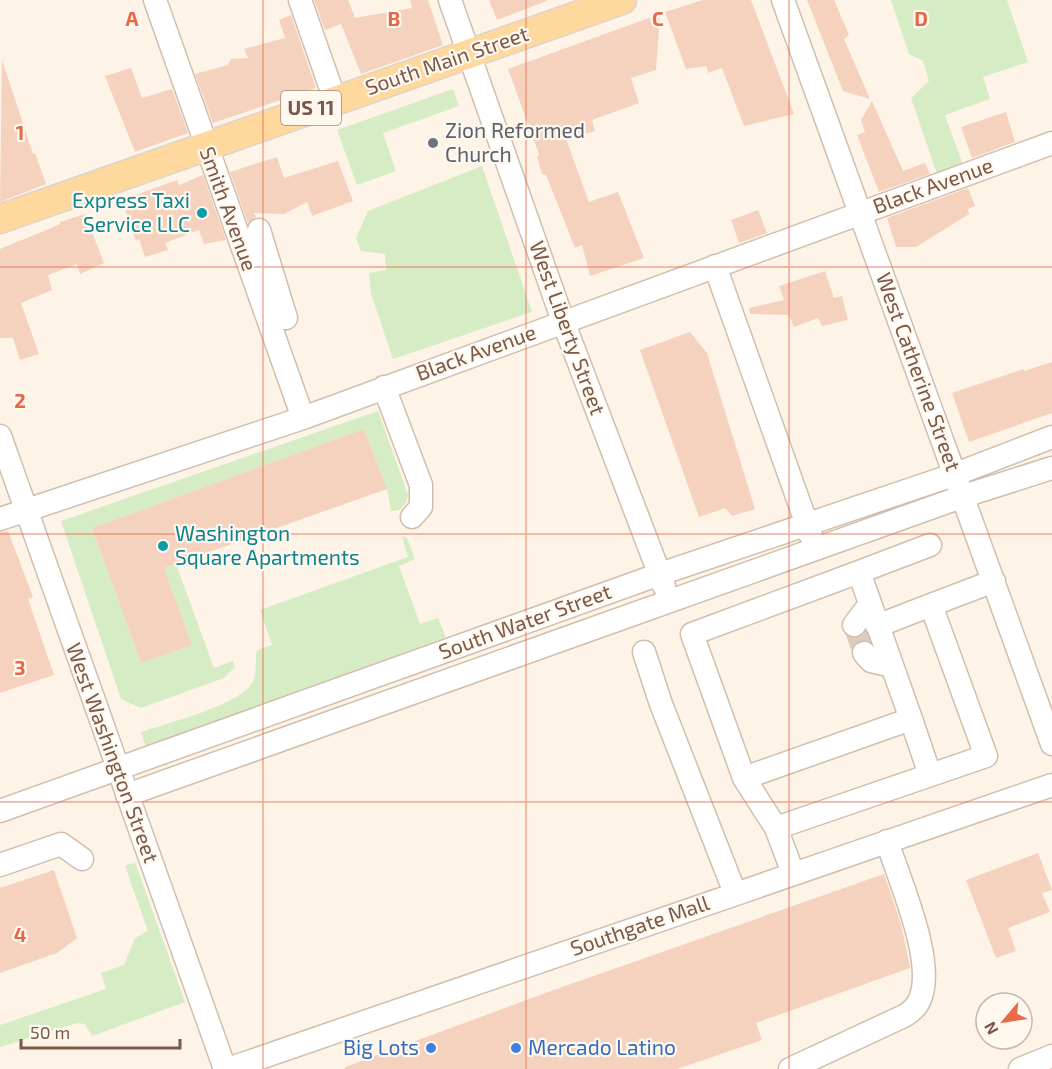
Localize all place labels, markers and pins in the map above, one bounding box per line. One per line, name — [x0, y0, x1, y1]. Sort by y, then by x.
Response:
place label: Zion Reformed Church — [445, 117, 585, 166]
marker: Zion Reformed Church — [426, 136, 440, 150]
place label: Express Taxi Service LLC — [72, 187, 190, 236]
marker: Express Taxi Service LLC — [195, 206, 209, 220]
place label: Washington Square Apartments — [175, 520, 360, 569]
marker: Washington Square Apartments — [156, 539, 170, 553]
place label: Big Lots — [343, 1034, 419, 1059]
place label: Mercado Latino — [528, 1034, 676, 1059]
marker: Big Lots — [424, 1041, 438, 1055]
marker: Mercado Latino — [509, 1041, 523, 1055]

